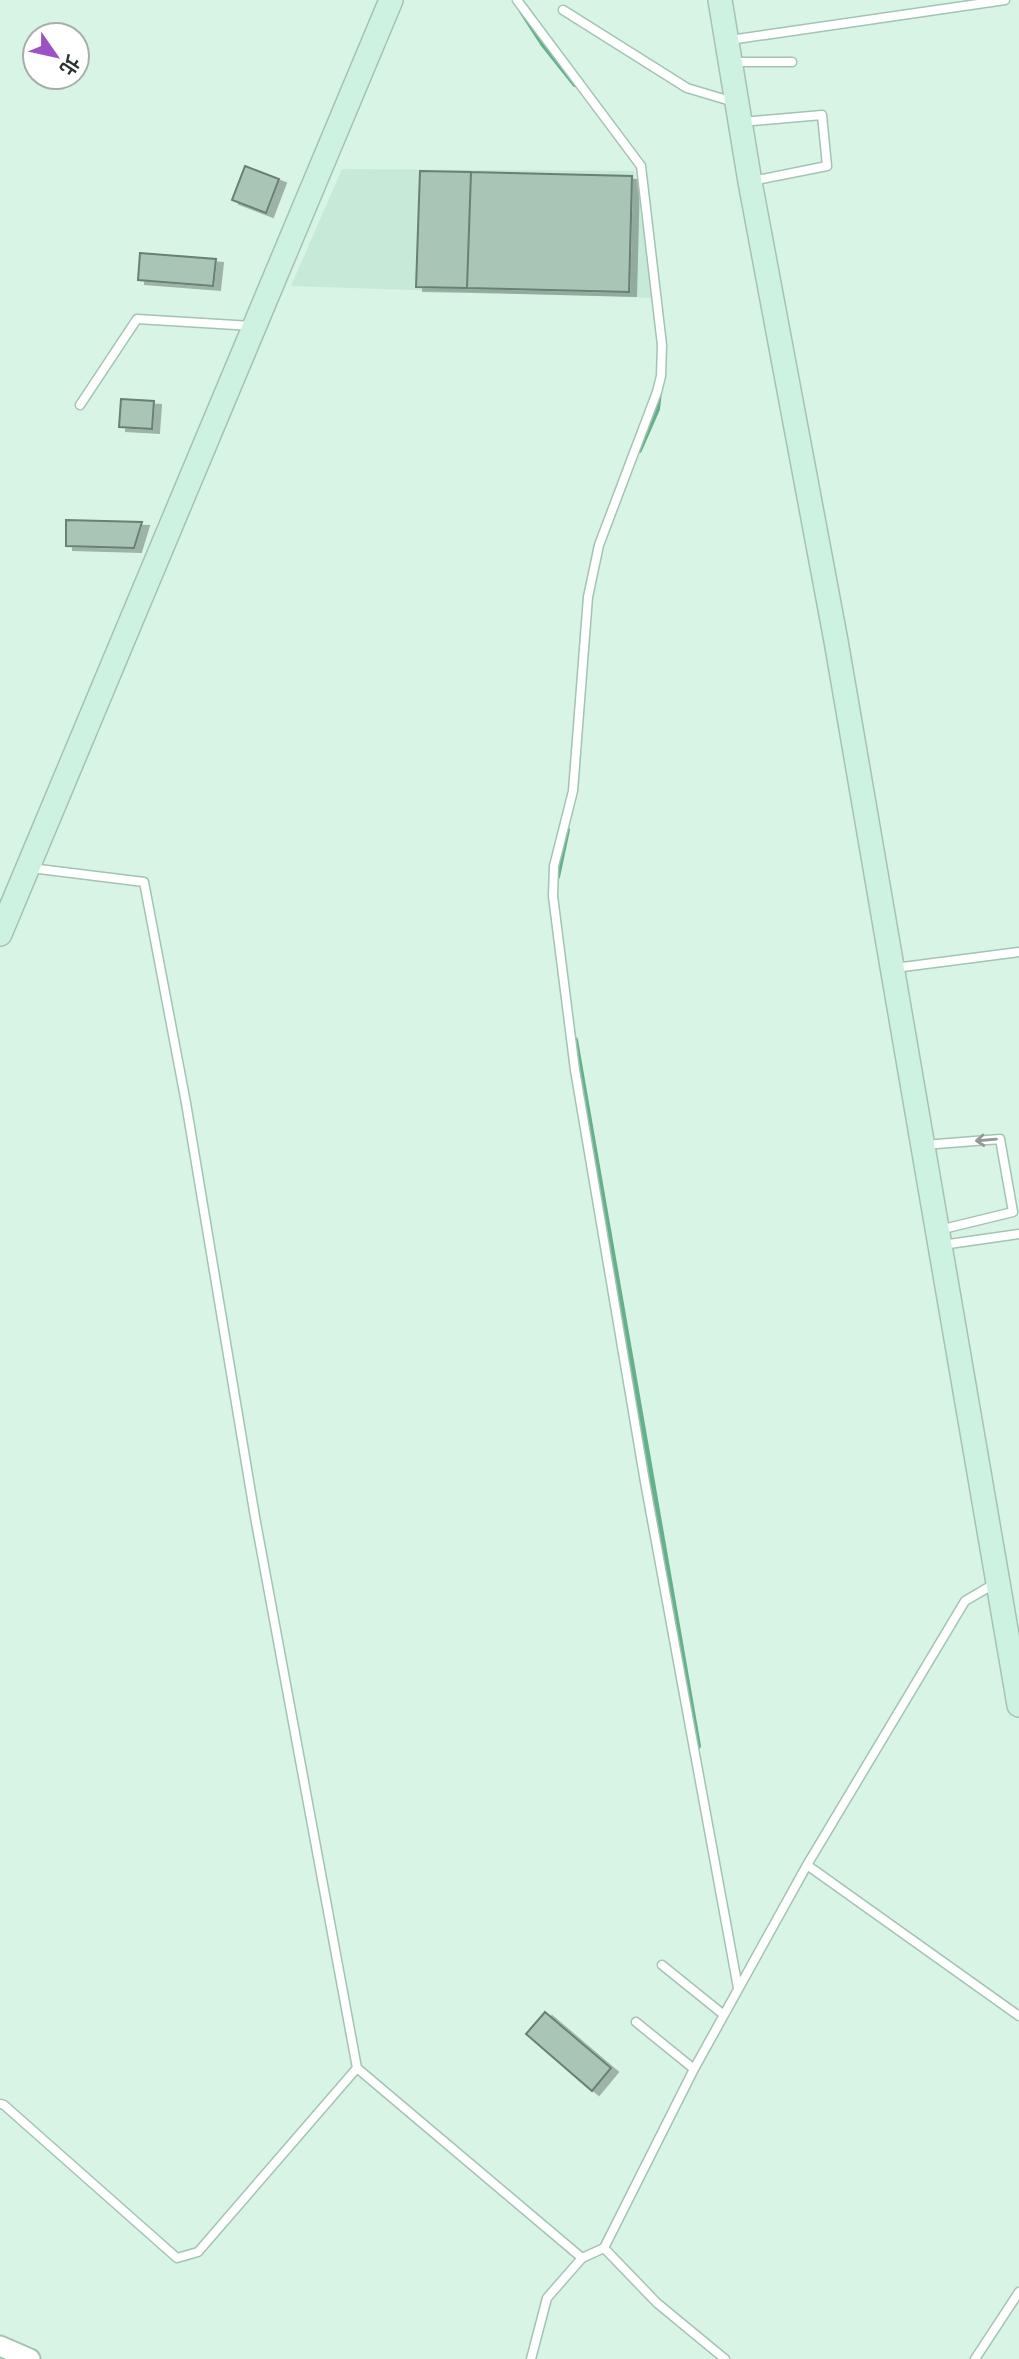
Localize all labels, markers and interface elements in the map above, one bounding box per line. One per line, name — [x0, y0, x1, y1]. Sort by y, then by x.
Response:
north arrow — [21, 21, 91, 91]
text: 北 — [53, 50, 84, 79]
one-way arrow — [975, 1134, 998, 1147]

